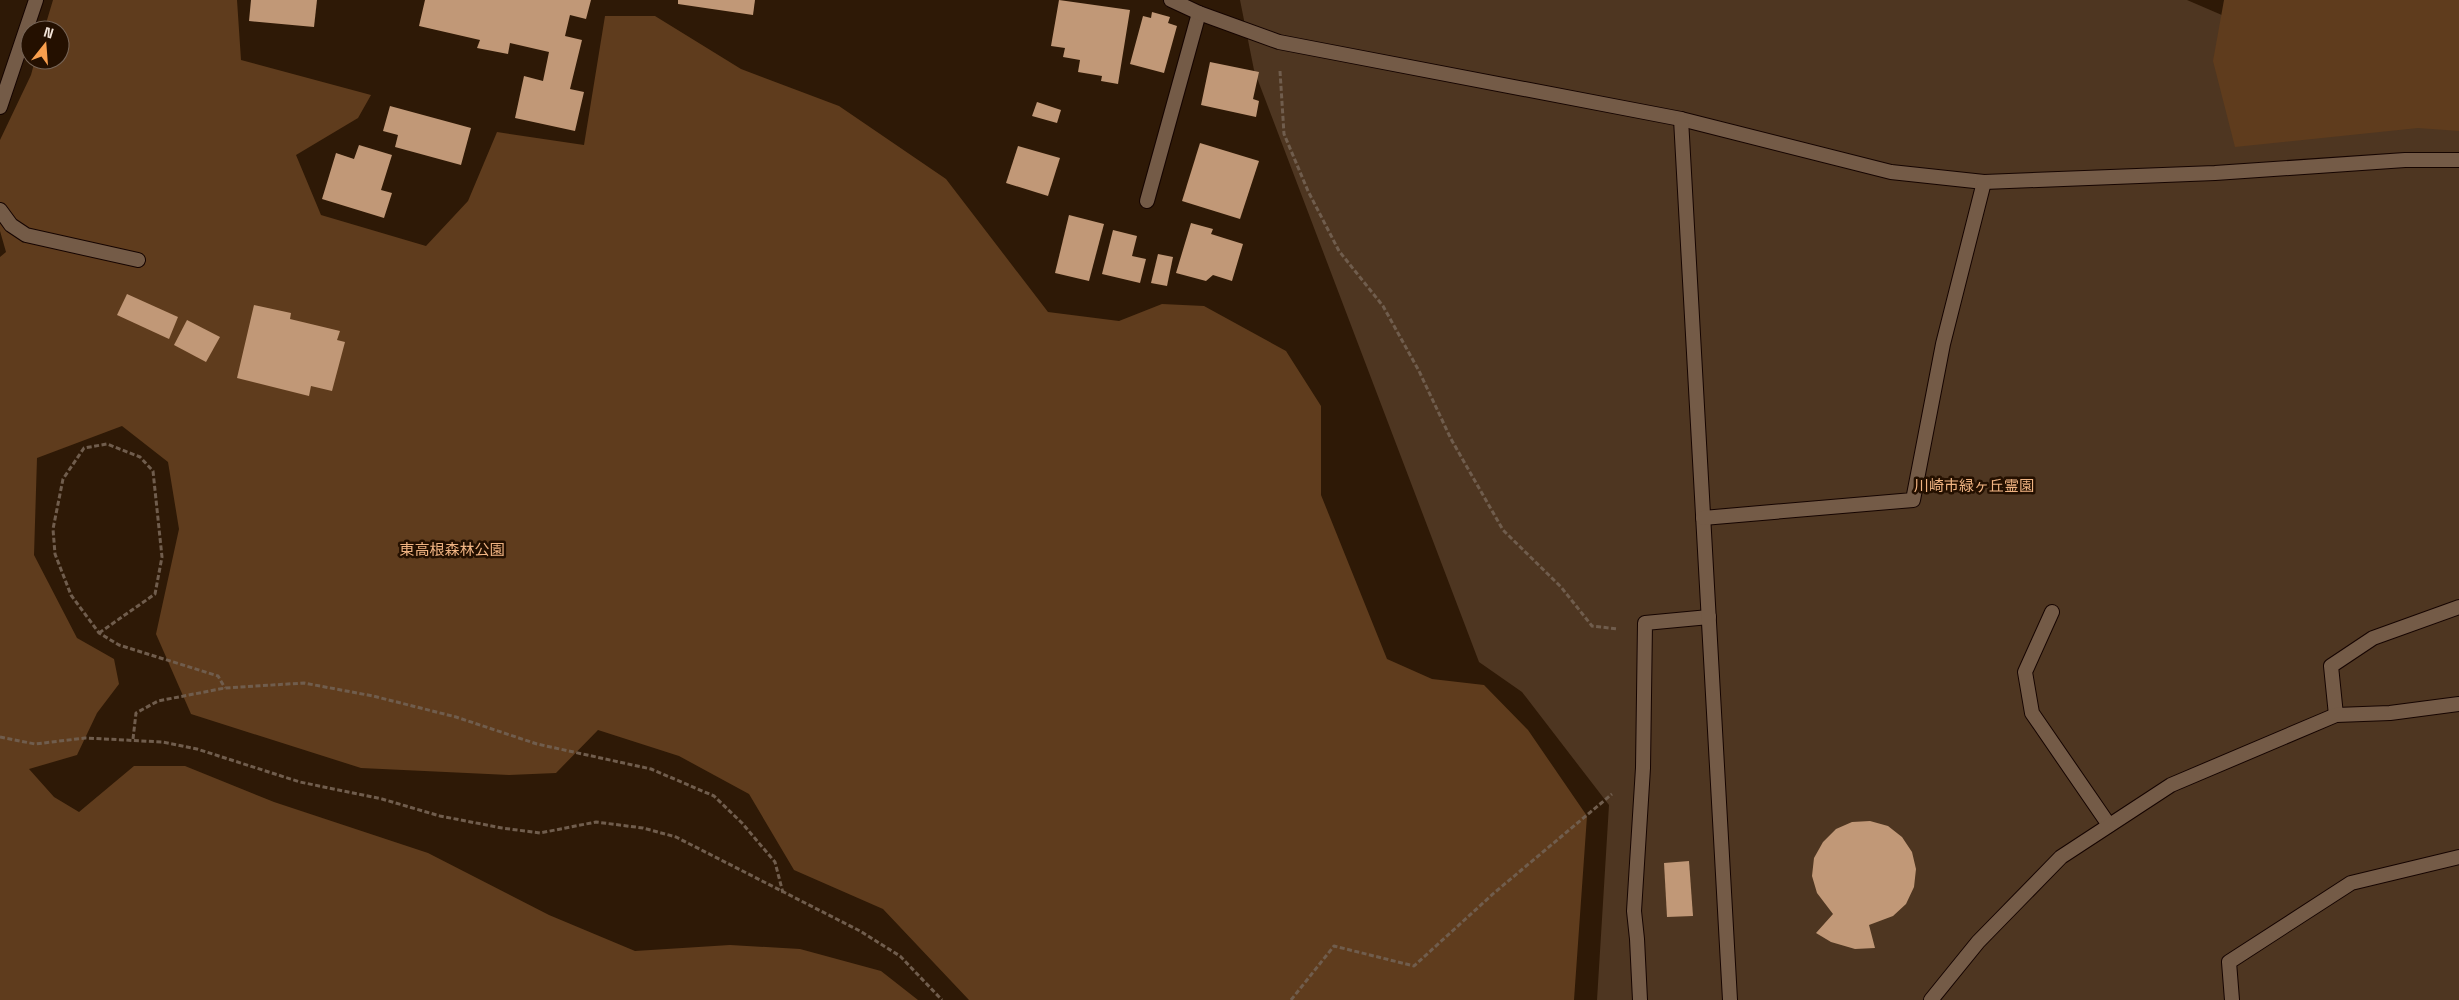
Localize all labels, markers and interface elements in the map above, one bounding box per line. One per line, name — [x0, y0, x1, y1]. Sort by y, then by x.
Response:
north arrow — [20, 20, 70, 70]
text: N — [42, 23, 56, 43]
park label: 川崎市緑ヶ丘霊園 — [1914, 476, 2034, 495]
park label: 東高根森林公園 — [399, 540, 505, 559]

